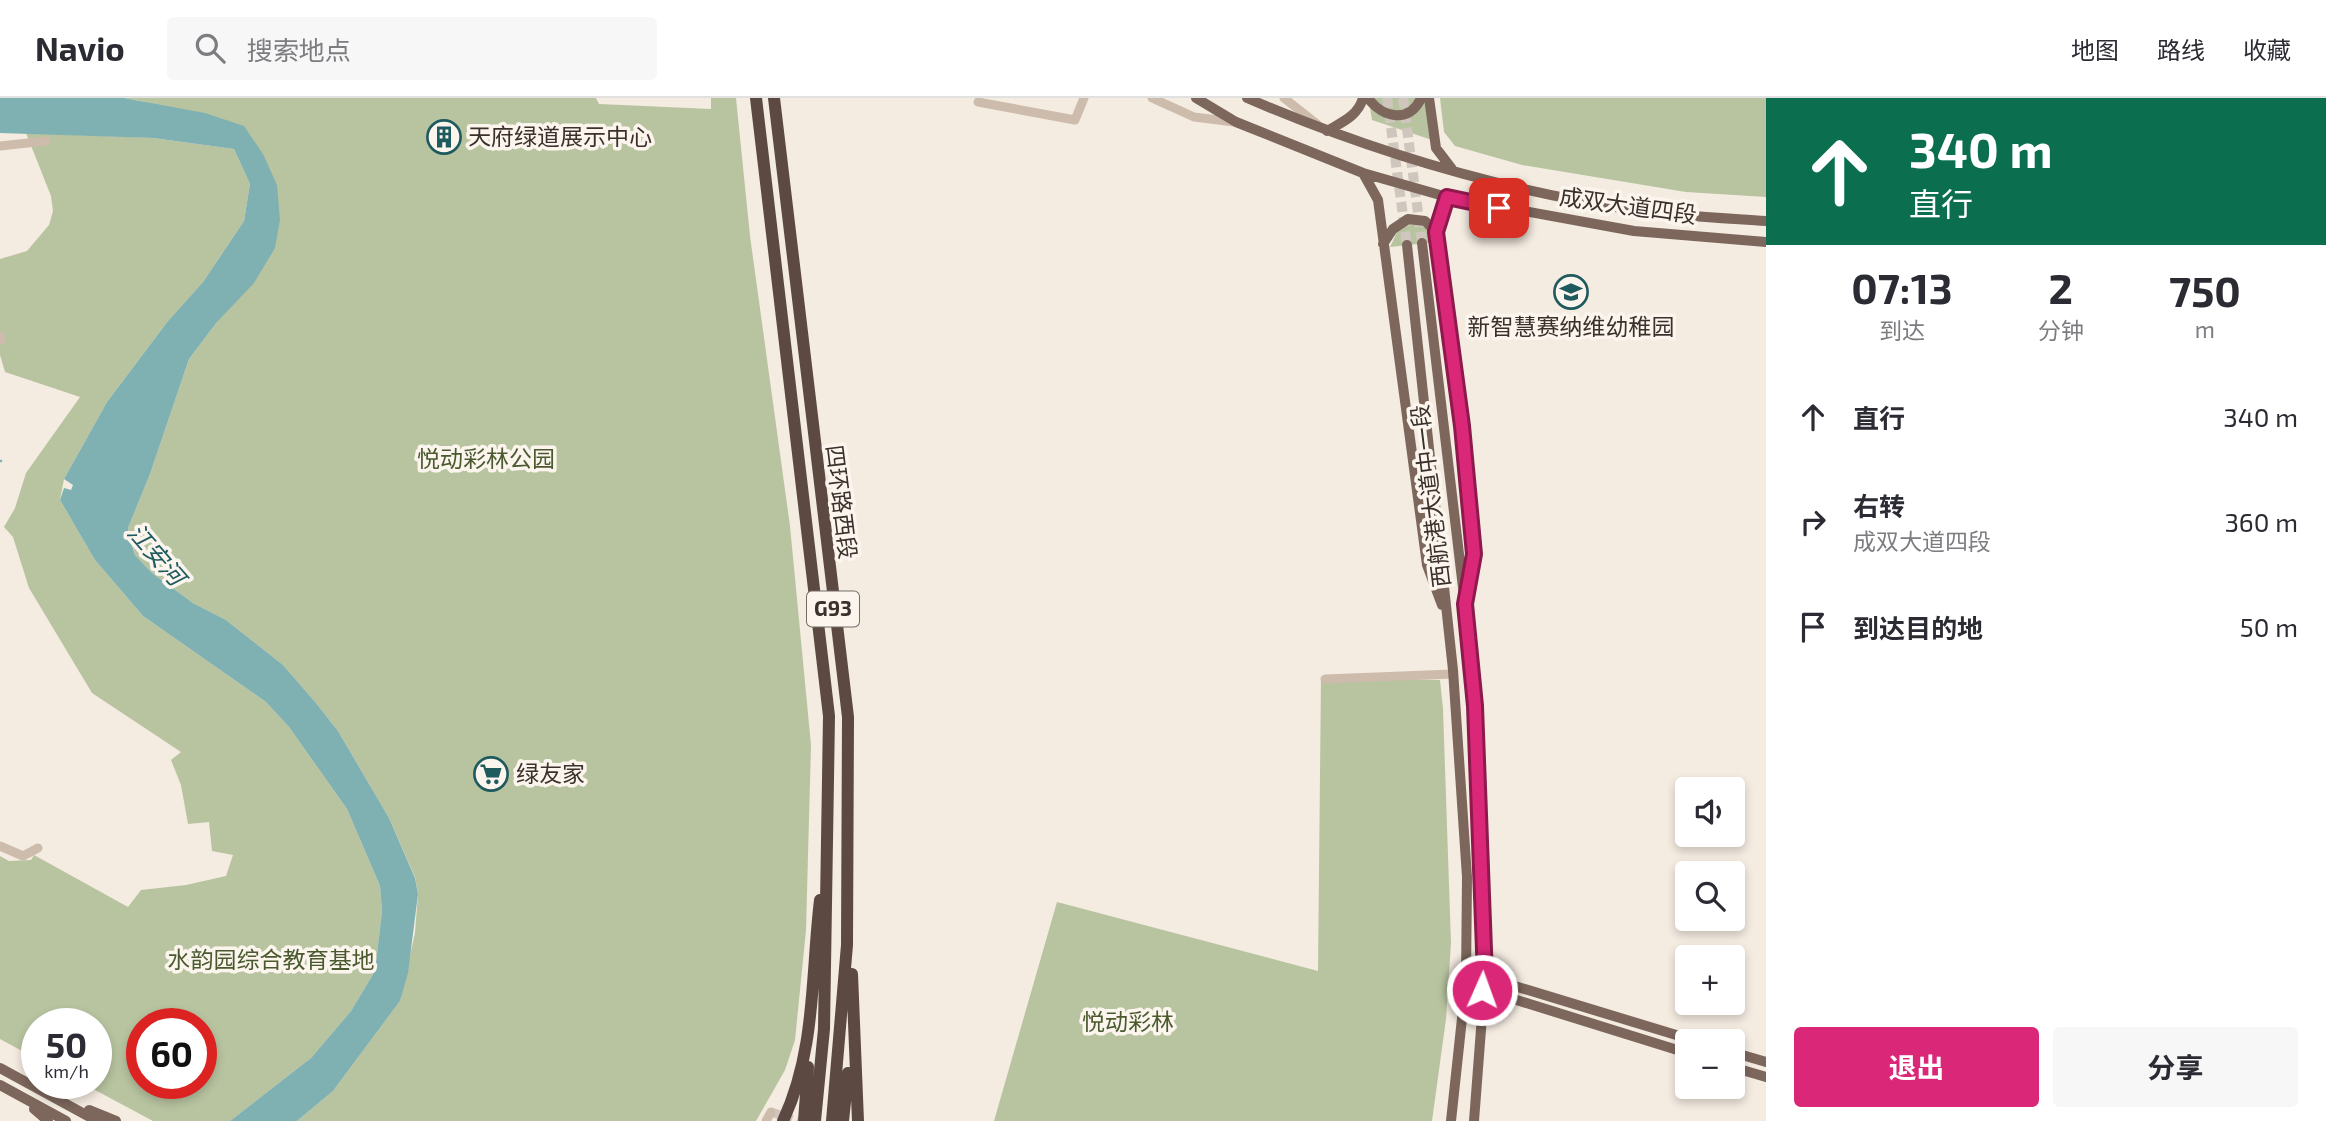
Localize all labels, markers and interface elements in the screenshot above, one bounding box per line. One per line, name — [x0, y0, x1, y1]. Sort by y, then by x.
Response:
search box — [167, 17, 657, 80]
text: Navio — [35, 28, 125, 68]
icon: search — [191, 29, 229, 67]
text: 搜索地点 — [247, 34, 351, 65]
text: 地图 — [2071, 35, 2119, 64]
text: 路线 — [2157, 35, 2205, 64]
text: 收藏 — [2243, 35, 2291, 64]
building icon: 天府绿道展示中心 — [425, 118, 463, 156]
text: 340 m — [1909, 119, 2053, 178]
place label: 天府绿道展示中心 — [468, 122, 652, 150]
icon: ahead — [1794, 126, 1885, 217]
pin — [1469, 178, 1529, 238]
street label: 成双大道四段 — [1558, 182, 1698, 228]
text: 直行 — [1909, 184, 1973, 222]
icon: arrive — [1480, 189, 1518, 227]
text: 07:13 — [1851, 262, 1953, 312]
text: 2 — [2049, 262, 2073, 312]
text: 750 — [2169, 265, 2241, 315]
school or university icon: 新智慧赛纳维幼稚园 — [1552, 273, 1590, 311]
place label: 新智慧赛纳维幼稚园 — [1468, 312, 1675, 340]
text: m — [2195, 315, 2215, 343]
text: 到达 — [1879, 316, 1925, 344]
text: 分钟 — [2038, 316, 2084, 344]
icon: ahead — [1794, 398, 1832, 436]
text: 340 m — [2223, 401, 2298, 432]
text: 直行 — [1853, 402, 1905, 433]
street label: 西航港大道中一段 — [1405, 403, 1455, 589]
street label: 四环路西段 — [821, 443, 863, 561]
park label: 悦动彩林公园 — [417, 444, 555, 472]
text: 右转 — [1853, 490, 1905, 521]
icon: right — [1794, 503, 1832, 541]
text: 360 m — [2224, 506, 2298, 537]
water label: 江安河 — [123, 517, 194, 594]
text: 成双大道四段 — [1853, 527, 1991, 555]
road number: G93 — [807, 592, 859, 626]
icon: arrive — [1794, 608, 1832, 646]
text: 50 m — [2240, 611, 2298, 642]
text: 到达目的地 — [1853, 612, 1983, 643]
supermarket icon: 绿友家 — [472, 755, 510, 793]
place label: 绿友家 — [516, 759, 585, 787]
map controls — [1675, 777, 1745, 1099]
button: sound — [1675, 777, 1745, 847]
button: search — [1675, 861, 1745, 931]
park label: 水韵园综合教育基地 — [168, 945, 375, 973]
button: + — [1675, 945, 1745, 1015]
position arrow — [1445, 953, 1519, 1027]
park label: 悦动彩林 — [1082, 1007, 1174, 1035]
speed limit sign: 60 — [126, 1008, 217, 1099]
text: 50 — [46, 1023, 87, 1065]
button: 退出 — [1794, 1027, 2039, 1107]
button: 分享 — [2053, 1027, 2298, 1107]
button: − — [1675, 1029, 1745, 1099]
text: km/h — [44, 1060, 89, 1082]

